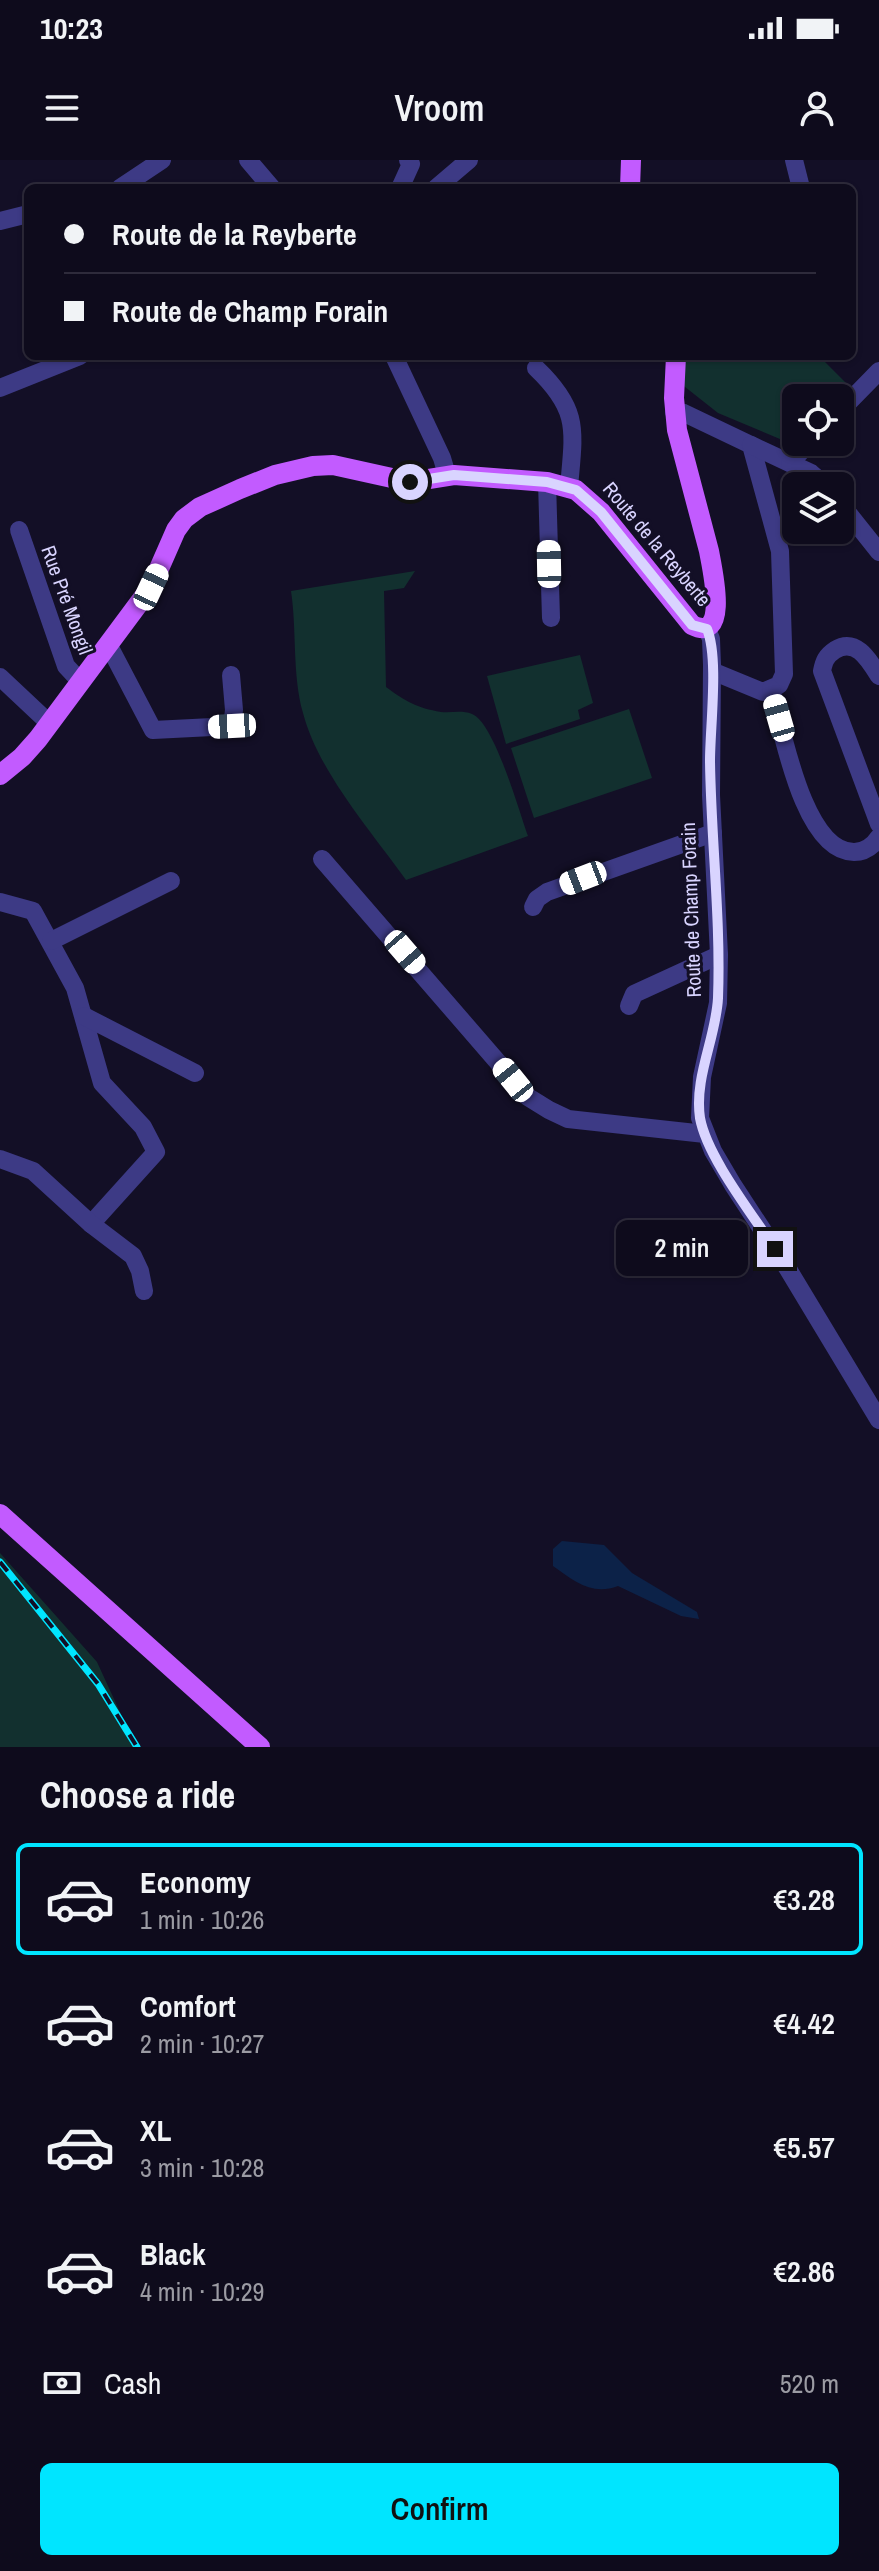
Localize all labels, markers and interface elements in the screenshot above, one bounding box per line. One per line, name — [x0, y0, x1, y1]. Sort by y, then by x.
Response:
text: 10:23 — [40, 8, 103, 48]
text: Vroom — [395, 84, 484, 132]
icon: menu — [40, 86, 84, 130]
icon: person — [795, 86, 839, 130]
text: Route de la Reyberte — [112, 214, 357, 254]
text: Route de Champ Forain — [112, 291, 388, 331]
map controls — [782, 384, 854, 544]
button: locate — [782, 384, 854, 456]
route start — [392, 464, 428, 500]
button: layers — [782, 472, 854, 544]
street label: Route de la Reyberte — [597, 476, 718, 612]
car — [537, 540, 561, 588]
street label: Rue Pré Mongil — [35, 542, 100, 658]
car — [130, 560, 172, 614]
car — [761, 692, 797, 744]
car — [207, 713, 257, 739]
street label: Route de Champ Forain — [674, 822, 707, 998]
car — [556, 858, 610, 898]
car — [380, 926, 430, 978]
car — [489, 1054, 537, 1106]
callout: 2 min — [615, 1221, 747, 1277]
text: 2 min — [655, 1230, 709, 1265]
route end — [757, 1231, 793, 1267]
text: Choose a ride — [40, 1771, 235, 1819]
text: Economy — [140, 1862, 251, 1902]
icon: car — [44, 1863, 116, 1935]
text: €3.28 — [773, 1879, 835, 1919]
text: 1 min · 10:26 — [140, 1902, 264, 1937]
text: Comfort — [140, 1986, 236, 2026]
icon: car — [44, 1987, 116, 2059]
text: €4.42 — [773, 2003, 835, 2043]
text: 2 min · 10:27 — [140, 2026, 264, 2061]
text: XL — [140, 2110, 171, 2150]
icon: car — [44, 2111, 116, 2183]
text: €5.57 — [773, 2127, 835, 2167]
text: 3 min · 10:28 — [140, 2150, 264, 2185]
text: Black — [140, 2234, 206, 2274]
icon: car — [44, 2235, 116, 2307]
text: €2.86 — [773, 2251, 835, 2291]
text: 4 min · 10:29 — [140, 2274, 264, 2309]
icon: cash — [40, 2361, 84, 2405]
text: Cash — [104, 2363, 161, 2403]
text: 520 m — [780, 2366, 839, 2401]
button: Confirm — [40, 2463, 839, 2555]

